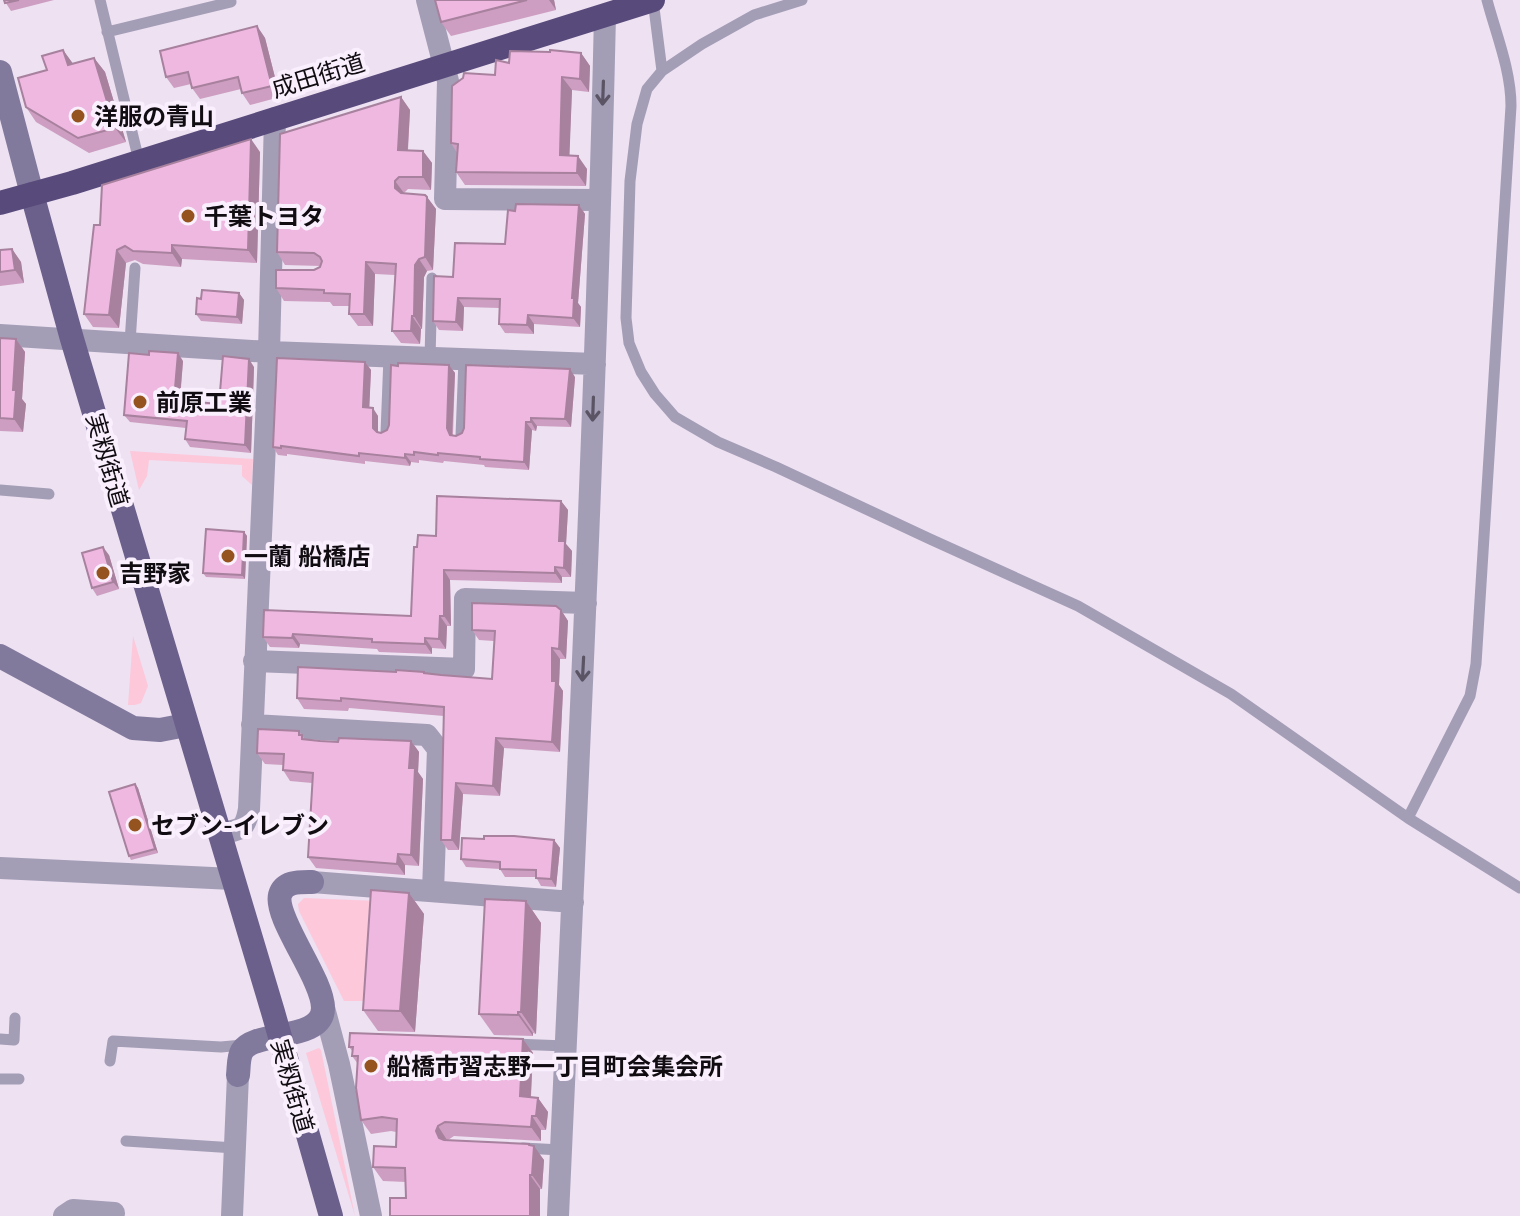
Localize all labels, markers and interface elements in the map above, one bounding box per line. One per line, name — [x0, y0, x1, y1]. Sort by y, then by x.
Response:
street label: 成田街道 — [267, 46, 369, 104]
one-way arrow — [595, 79, 611, 106]
place label: 洋服の青山 — [94, 100, 214, 132]
marker: 洋服の青山 — [69, 107, 87, 125]
place label: 千葉トヨタ — [204, 200, 324, 232]
marker: 千葉トヨタ — [179, 207, 197, 225]
place label: 前原工業 — [156, 386, 252, 418]
marker: 前原工業 — [131, 393, 149, 411]
one-way arrow — [586, 395, 601, 422]
street label: 実籾街道 — [79, 409, 137, 511]
place label: 一蘭 船橋店 — [244, 540, 370, 572]
marker: 一蘭 船橋店 — [219, 547, 237, 565]
place label: 吉野家 — [119, 557, 191, 589]
marker: 吉野家 — [94, 564, 112, 582]
one-way arrow — [575, 655, 590, 682]
place label: セブン-イレブン — [151, 809, 329, 841]
marker: セブン-イレブン — [126, 816, 144, 834]
street label: 実籾街道 — [264, 1035, 322, 1137]
place label: 船橋市習志野一丁目町会集会所 — [387, 1050, 723, 1082]
marker: 船橋市習志野一丁目町会集会所 — [362, 1057, 380, 1075]

